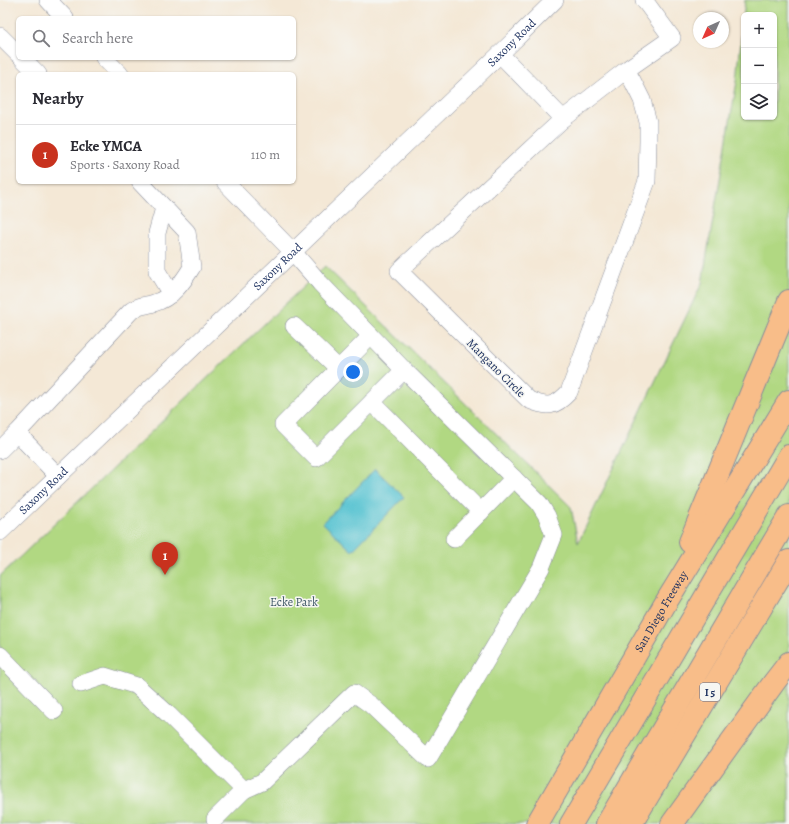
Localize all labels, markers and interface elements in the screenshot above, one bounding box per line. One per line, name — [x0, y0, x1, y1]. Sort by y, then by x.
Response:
north arrow — [693, 12, 729, 48]
map controls — [741, 12, 777, 120]
button: + — [741, 12, 777, 48]
street label: Saxony Road — [484, 15, 540, 70]
search box — [16, 16, 296, 60]
icon: search — [30, 27, 52, 49]
text: Search here — [62, 28, 133, 48]
button: − — [741, 48, 777, 84]
button: layers — [741, 84, 777, 120]
text: Nearby — [32, 87, 83, 110]
text: Ecke YMCA — [70, 136, 142, 156]
text: 1 — [43, 146, 47, 163]
text: 110 m — [251, 146, 280, 163]
text: Sports · Saxony Road — [70, 156, 180, 173]
street label: Saxony Road — [250, 239, 306, 294]
street label: Mangano Circle — [463, 335, 529, 401]
your location — [343, 362, 363, 382]
street label: Saxony Road — [15, 463, 72, 518]
pin: 1 — [152, 542, 178, 575]
street label: San Diego Freeway — [631, 567, 692, 655]
park label: Ecke Park — [270, 594, 318, 610]
road number: I 5 — [700, 683, 720, 701]

